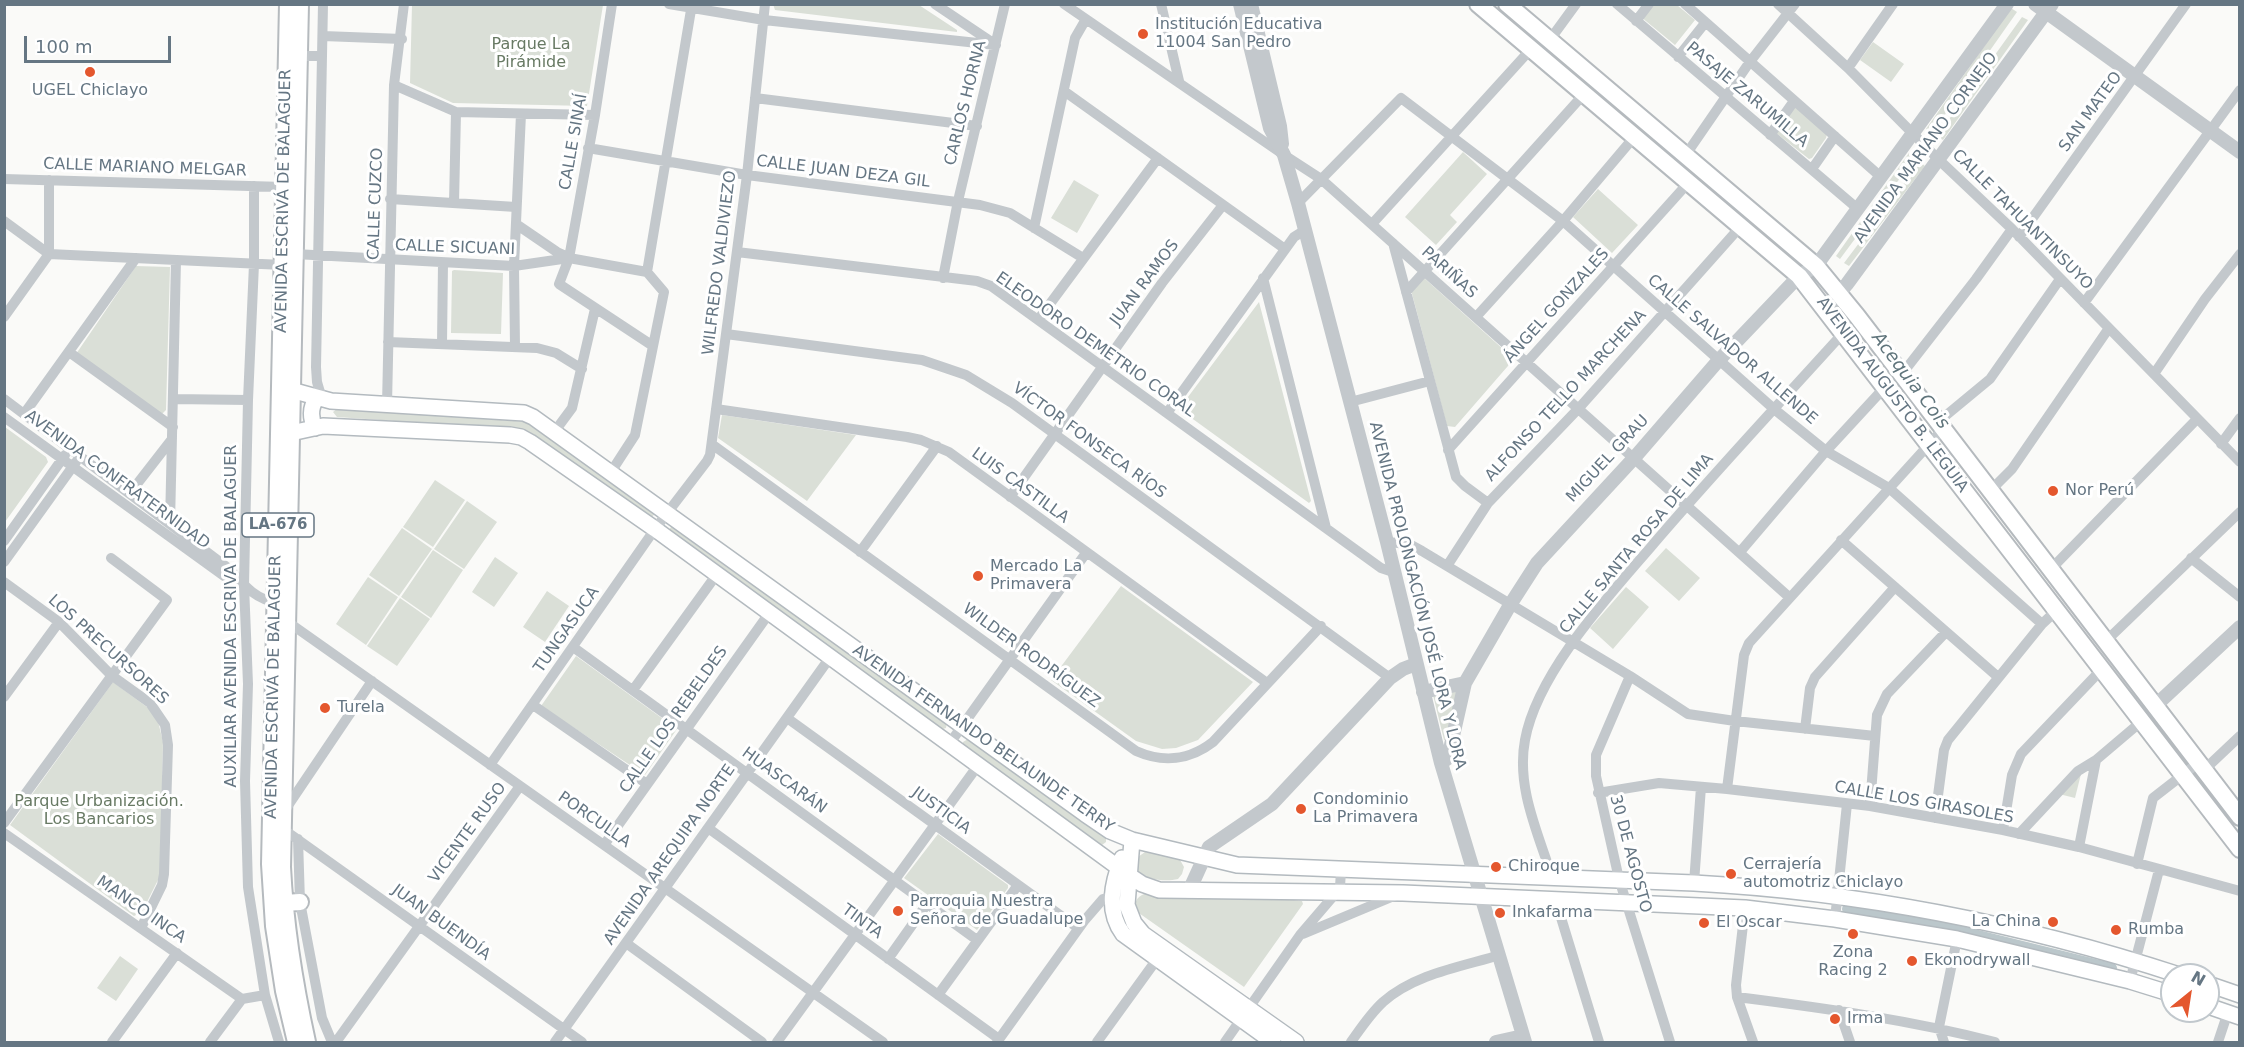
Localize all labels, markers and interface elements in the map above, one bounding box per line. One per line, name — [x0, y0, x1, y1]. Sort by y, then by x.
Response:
place label: Institución Educativa 11004 San Pedro — [1155, 15, 1323, 53]
scale bar — [27, 24, 174, 62]
marker: Institución Educativa 11004 San Pedro — [1136, 27, 1150, 41]
park label: Parque La Pirámide — [492, 35, 570, 73]
text: 100 m — [35, 36, 93, 57]
street label: PASAJE ZARUMILLA — [1682, 38, 1812, 152]
street label: CARLOS HORNA — [941, 39, 991, 167]
street label: AVENIDA MARIANO CORNEJO — [1850, 49, 2002, 247]
marker: UGEL Chiclayo — [83, 65, 97, 79]
street label: SAN MATEO — [2055, 68, 2127, 156]
street label: AVENIDA ESCRIVÁ DE BALAGUER — [272, 69, 296, 333]
place label: UGEL Chiclayo — [32, 81, 148, 101]
street label: CALLE SINAÍ — [556, 92, 592, 192]
street label: CALLE TAHUANTINSUYO — [1948, 146, 2096, 294]
street label: CALLE CUZCO — [364, 147, 388, 261]
street label: CALLE JUAN DEZA GIL — [755, 152, 931, 192]
street label: CALLE MARIANO MELGAR — [43, 155, 247, 181]
street label: WILFREDO VALDIVIEZO — [699, 170, 741, 356]
street label: CALLE SICUANI — [394, 236, 516, 260]
street label: JUAN RAMOS — [1107, 236, 1183, 330]
street label: PARIÑAS — [1417, 243, 1481, 303]
street label: ÁNGEL GONZALES — [1501, 245, 1613, 367]
street label: ELEODORO DEMETRIO CORAL — [992, 269, 1198, 421]
street label: CALLE SALVADOR ALLENDE — [1643, 271, 1821, 429]
street label: AVENIDA AUGUSTO B. LEGUIA — [1812, 293, 1972, 497]
street label: ALFONSO TELLO MARCHENA — [1481, 306, 1651, 486]
water label: Acequia Cois — [1867, 328, 1953, 434]
street label: VÍCTOR FONSECA RÍOS — [1008, 379, 1170, 503]
street label: AVENIDA CONFRATERNIDAD — [21, 406, 213, 554]
street label: MIGUEL GRAU — [1563, 411, 1653, 507]
street label: AVENIDA PROLONGACIÓN JOSÉ LORA Y LORA — [1364, 420, 1470, 772]
street label: LUIS CASTILLA — [968, 444, 1072, 528]
street label: AUXILIAR AVENIDA ESCRIVA DE BALAGUER — [222, 445, 242, 787]
street label: CALLE SANTA ROSA DE LIMA — [1556, 450, 1718, 638]
place label: Nor Perú — [2065, 481, 2134, 501]
marker: Nor Perú — [2046, 484, 2060, 498]
road number: LA-676 — [242, 513, 314, 537]
street label: AVENIDA ESCRIVÁ DE BALAGUER — [262, 555, 286, 819]
place label: Mercado La Primavera — [990, 557, 1082, 595]
marker: Mercado La Primavera — [971, 569, 985, 583]
street label: TUNGASUCA — [530, 583, 604, 677]
street label: LOS PRECURSORES — [44, 591, 172, 709]
street label: WILDER RODRÍGUEZ — [959, 600, 1103, 712]
street label: AVENIDA FERNANDO BELAUNDE TERRY — [849, 641, 1117, 837]
street label: CALLE LOS REBELDES — [616, 643, 732, 797]
place label: Turela — [337, 698, 385, 718]
marker: Turela — [318, 701, 332, 715]
street label: HUASCARÁN — [738, 744, 830, 818]
street label: AVENIDA AREQUIPA NORTE — [600, 761, 740, 949]
street label: CALLE LOS GIRASOLES — [1833, 778, 2015, 828]
street label: VICENTE RUSO — [425, 779, 511, 887]
street label: JUSTICIA — [908, 783, 974, 839]
street label: PORCULLA — [554, 788, 634, 852]
place label: Condominio La Primavera — [1313, 790, 1418, 828]
park label: Parque Urbanización. Los Bancarios — [14, 792, 184, 830]
street label: 30 DE AGOSTO — [1605, 793, 1655, 915]
marker: Condominio La Primavera — [1294, 802, 1308, 816]
place label: Cerrajería automotriz Chiclayo — [1743, 855, 1903, 893]
place label: Chiroque — [1508, 857, 1580, 877]
marker: Chiroque — [1489, 860, 1503, 874]
marker: Cerrajería automotriz Chiclayo — [1724, 867, 1738, 881]
street label: MANCO INCA — [93, 872, 189, 948]
street label: JUAN BUENDÍA — [388, 881, 494, 965]
place label: Parroquia Nuestra Señora de Guadalupe — [910, 892, 1083, 930]
street label: TINTA — [838, 901, 886, 943]
place label: Inkafarma — [1512, 903, 1593, 923]
marker: Parroquia Nuestra Señora de Guadalupe — [891, 904, 905, 918]
marker: Inkafarma — [1493, 906, 1507, 920]
place label: La China — [1971, 912, 2041, 932]
place label: El Oscar — [1716, 913, 1782, 933]
marker: La China — [2046, 915, 2060, 929]
marker: El Oscar — [1697, 916, 1711, 930]
place label: Rumba — [2128, 920, 2184, 940]
marker: Rumba — [2109, 923, 2123, 937]
marker: Zona Racing 2 — [1846, 927, 1860, 941]
place label: Zona Racing 2 — [1818, 943, 1888, 981]
place label: Ekonodrywall — [1924, 951, 2031, 971]
marker: Ekonodrywall — [1905, 954, 1919, 968]
north arrow — [2160, 963, 2220, 1023]
text: N — [2188, 967, 2209, 990]
place label: Irma — [1847, 1009, 1883, 1029]
marker: Irma — [1828, 1012, 1842, 1026]

